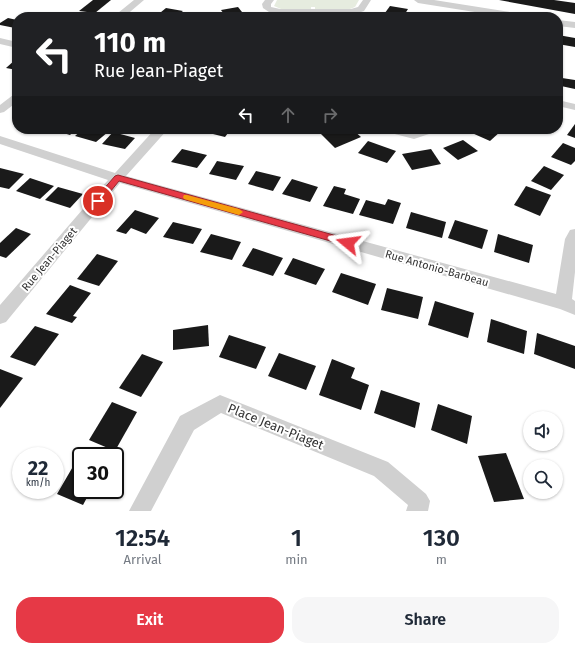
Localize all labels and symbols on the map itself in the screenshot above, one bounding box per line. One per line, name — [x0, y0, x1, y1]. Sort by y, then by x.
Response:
pin — [81, 184, 115, 218]
position arrow — [327, 222, 369, 264]
street label: Rue Jean-Piaget — [19, 225, 80, 294]
street label: Rue Antonio-Barbeau — [384, 247, 490, 289]
street label: Place Jean-Piaget — [226, 400, 326, 453]
speed limit sign: 30 — [72, 447, 124, 499]

